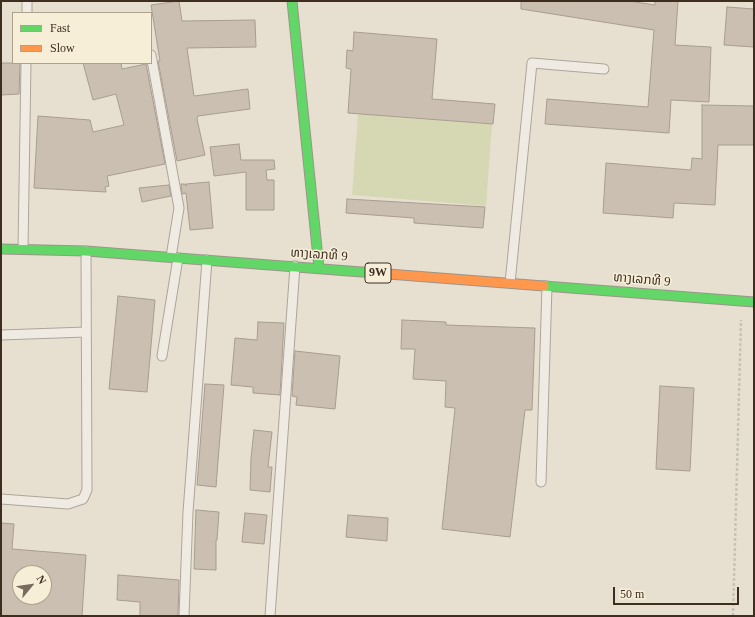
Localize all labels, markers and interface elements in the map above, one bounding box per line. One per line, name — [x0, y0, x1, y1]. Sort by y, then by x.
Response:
legend — [12, 12, 152, 64]
text: Fast — [50, 21, 70, 35]
text: Slow — [50, 41, 75, 55]
street label: ທາງເລກທີ 9 — [290, 245, 348, 265]
road number: 9W — [365, 263, 391, 283]
street label: ທາງເລກທີ 9 — [613, 270, 671, 290]
north arrow — [12, 565, 52, 605]
text: N — [34, 573, 49, 586]
scale bar — [615, 579, 741, 605]
text: 50 m — [620, 587, 644, 601]

